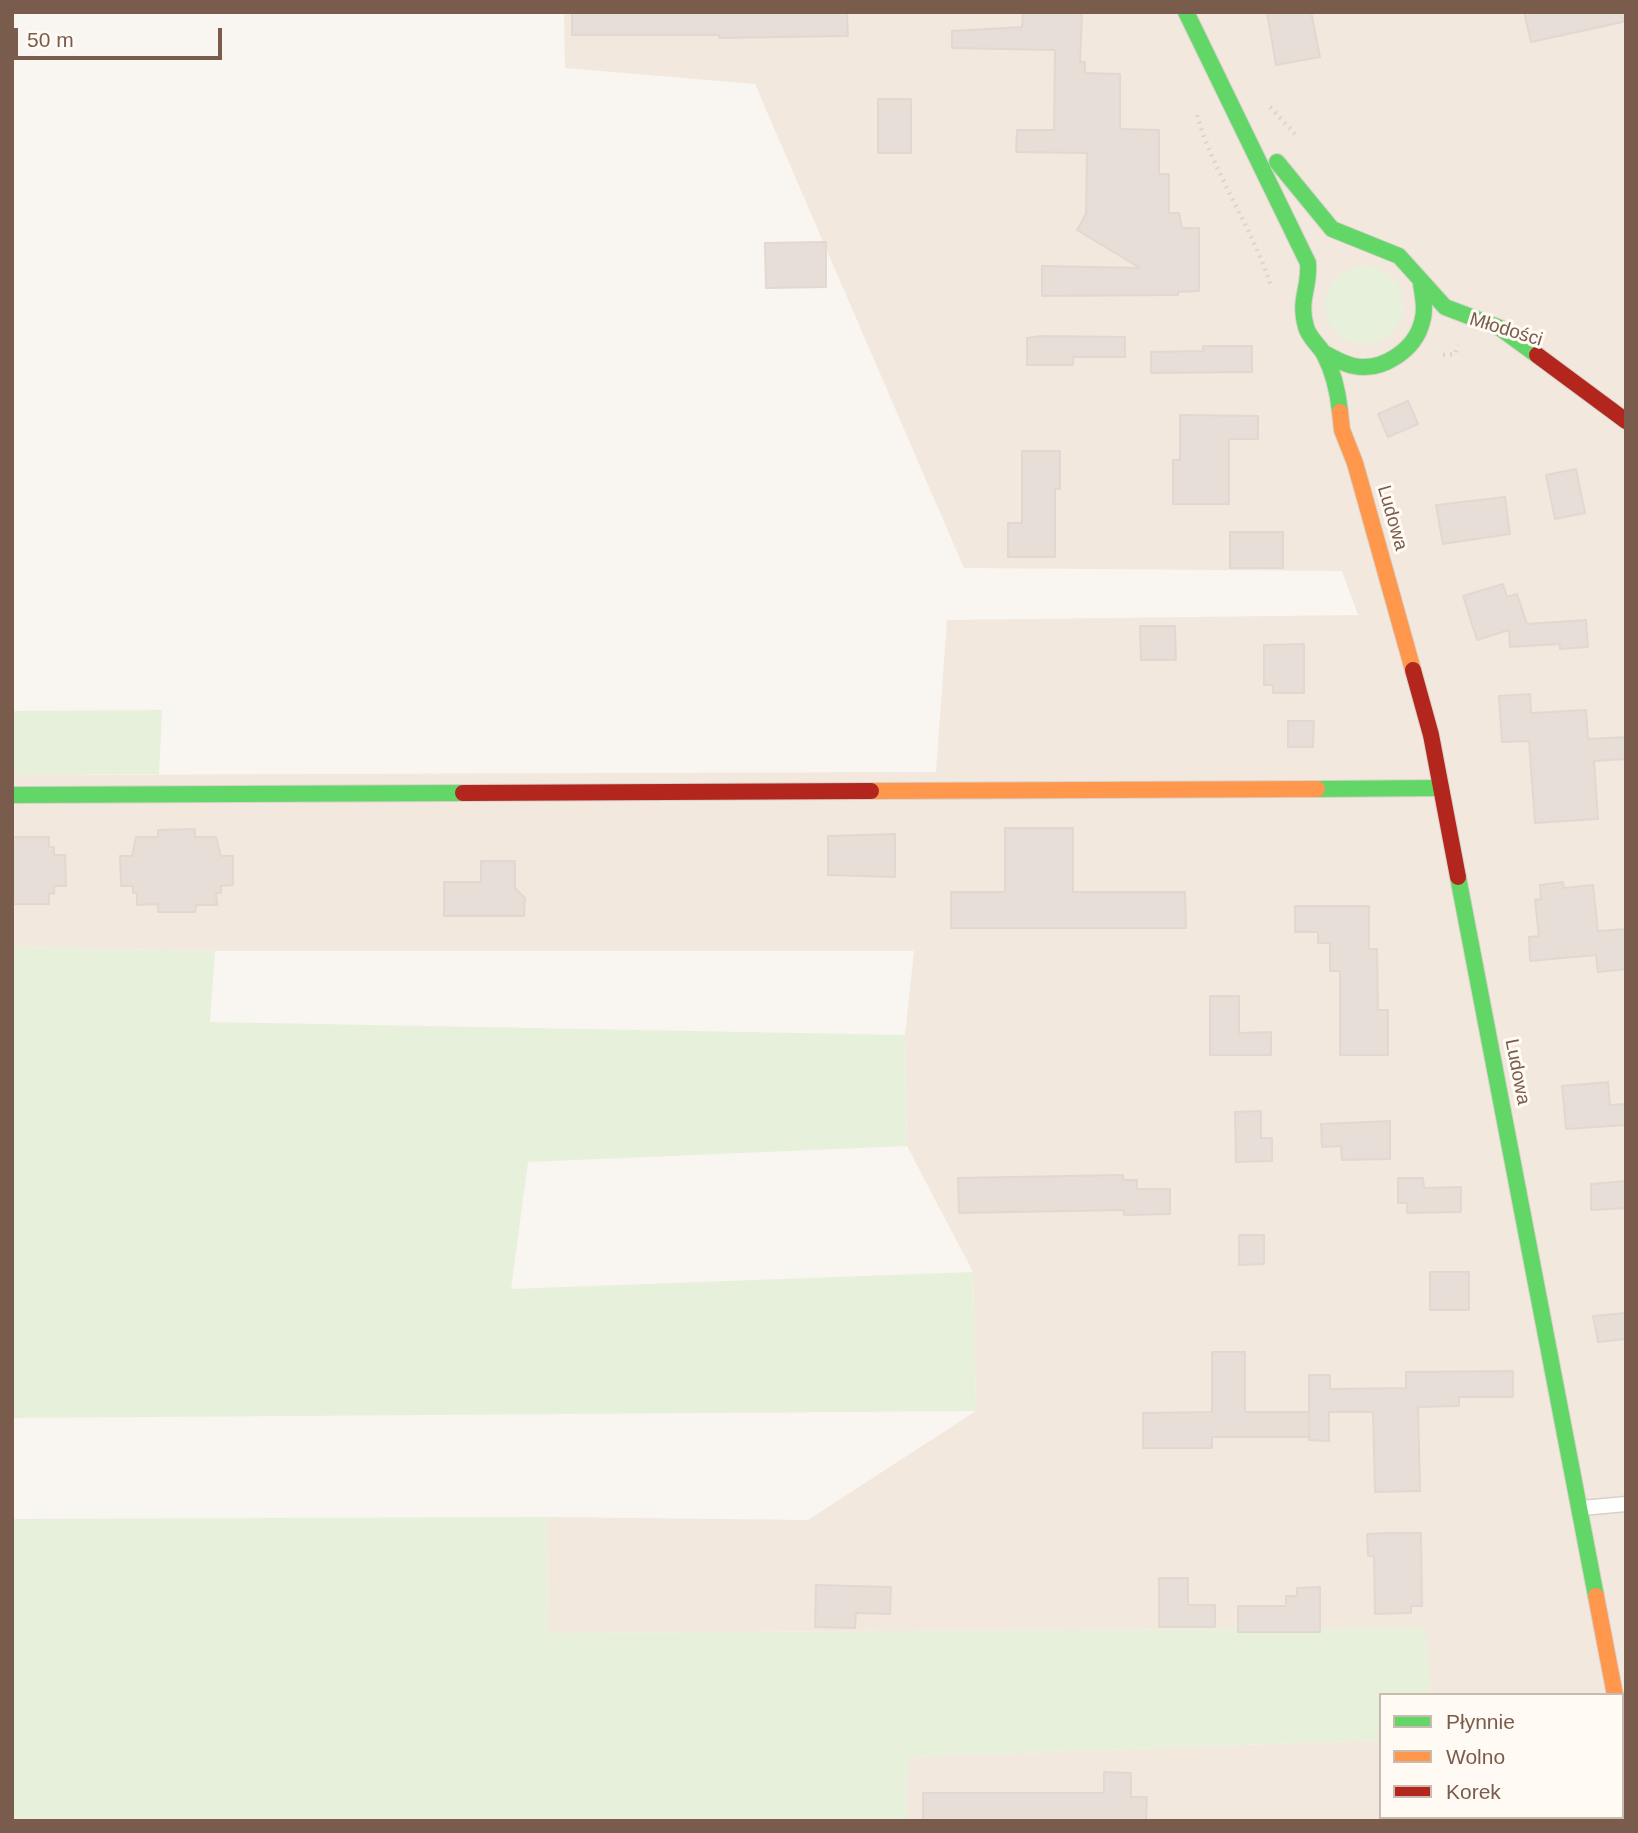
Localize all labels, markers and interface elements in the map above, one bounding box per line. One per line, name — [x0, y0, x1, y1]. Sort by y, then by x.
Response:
scale bar — [18, 14, 226, 58]
text: 50 m — [27, 28, 74, 51]
street label: Młodości — [1467, 308, 1545, 352]
street label: Ludowa — [1372, 483, 1412, 553]
street label: Ludowa — [1499, 1037, 1535, 1107]
legend — [1379, 1693, 1624, 1819]
text: Płynnie — [1446, 1710, 1515, 1733]
text: Wolno — [1446, 1745, 1505, 1768]
text: Korek — [1446, 1780, 1501, 1803]

